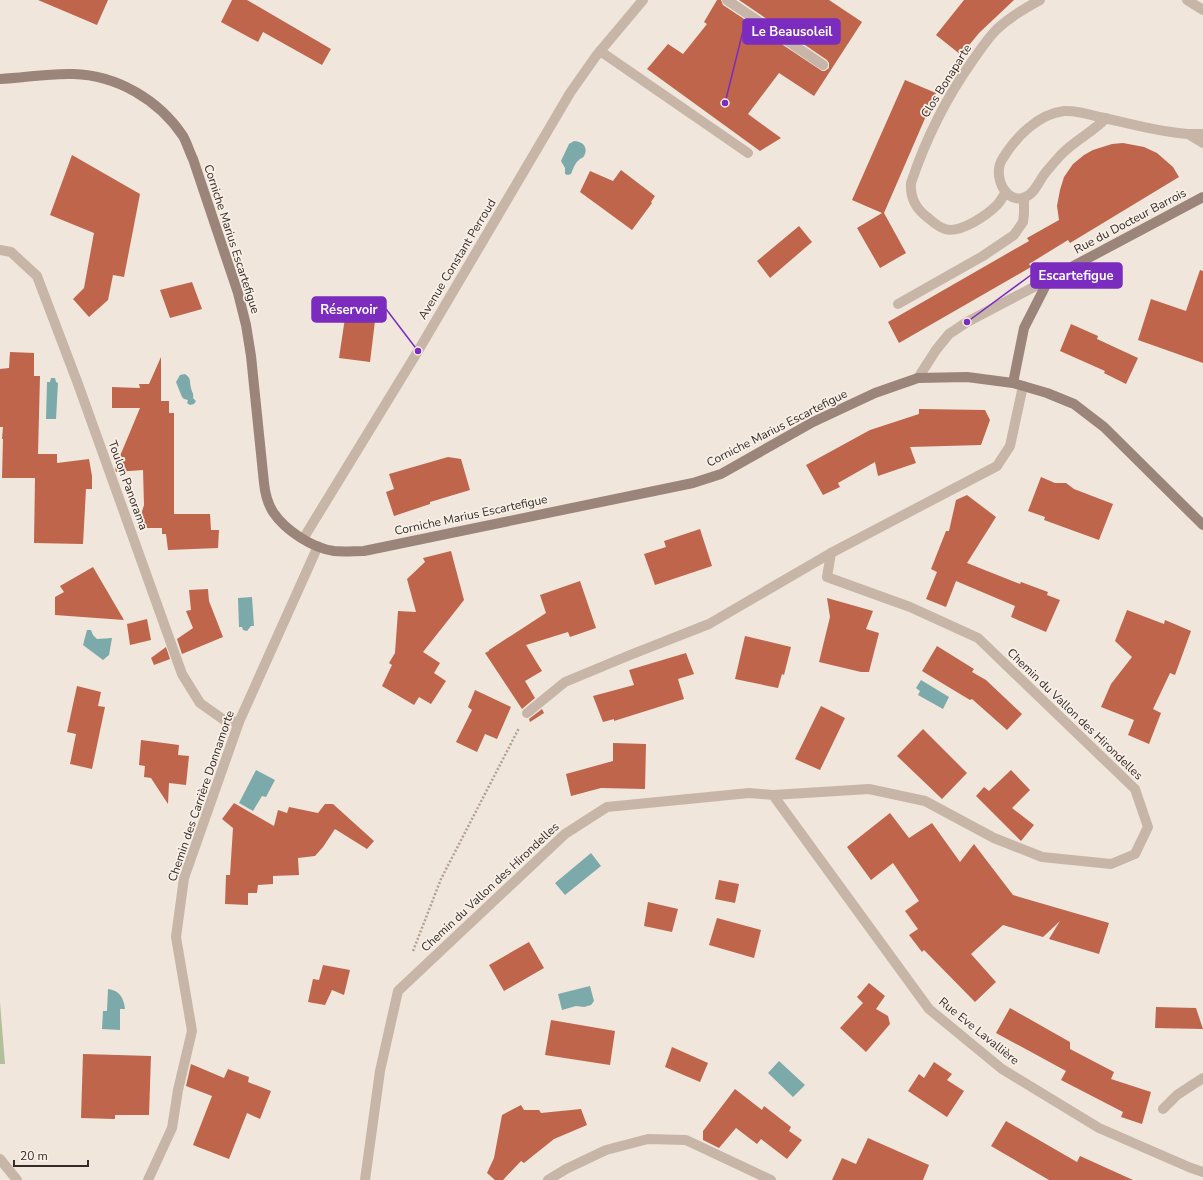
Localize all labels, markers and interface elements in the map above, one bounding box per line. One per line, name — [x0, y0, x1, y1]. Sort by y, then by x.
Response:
callout: Le Beausoleil — [743, 19, 840, 44]
text: Le Beausoleil — [752, 23, 833, 41]
street label: Clos Bonaparte — [917, 41, 975, 121]
street label: Corniche Marius Escartefigue — [200, 162, 264, 316]
street label: Rue du Docteur Barrois — [1071, 184, 1189, 257]
street label: Avenue Constant Perroud — [415, 196, 499, 322]
callout: Escartefigue — [1031, 263, 1122, 288]
text: Escartefigue — [1038, 267, 1114, 285]
callout: Réservoir — [312, 297, 386, 322]
text: Réservoir — [320, 301, 379, 319]
street label: Corniche Marius Escartefigue — [704, 385, 850, 471]
street label: Toulon Panorama — [104, 438, 152, 532]
street label: Corniche Marius Escartefigue — [393, 491, 549, 539]
street label: Chemin du Vallon des Hirondelles — [1004, 645, 1147, 783]
street label: Chemin des Carrière Donnamorte — [164, 708, 238, 884]
street label: Chemin du Vallon des Hirondelles — [418, 819, 563, 955]
street label: Rue Eve Lavallière — [936, 994, 1022, 1068]
scale bar — [14, 1142, 88, 1168]
text: 20 m — [20, 1148, 48, 1164]

